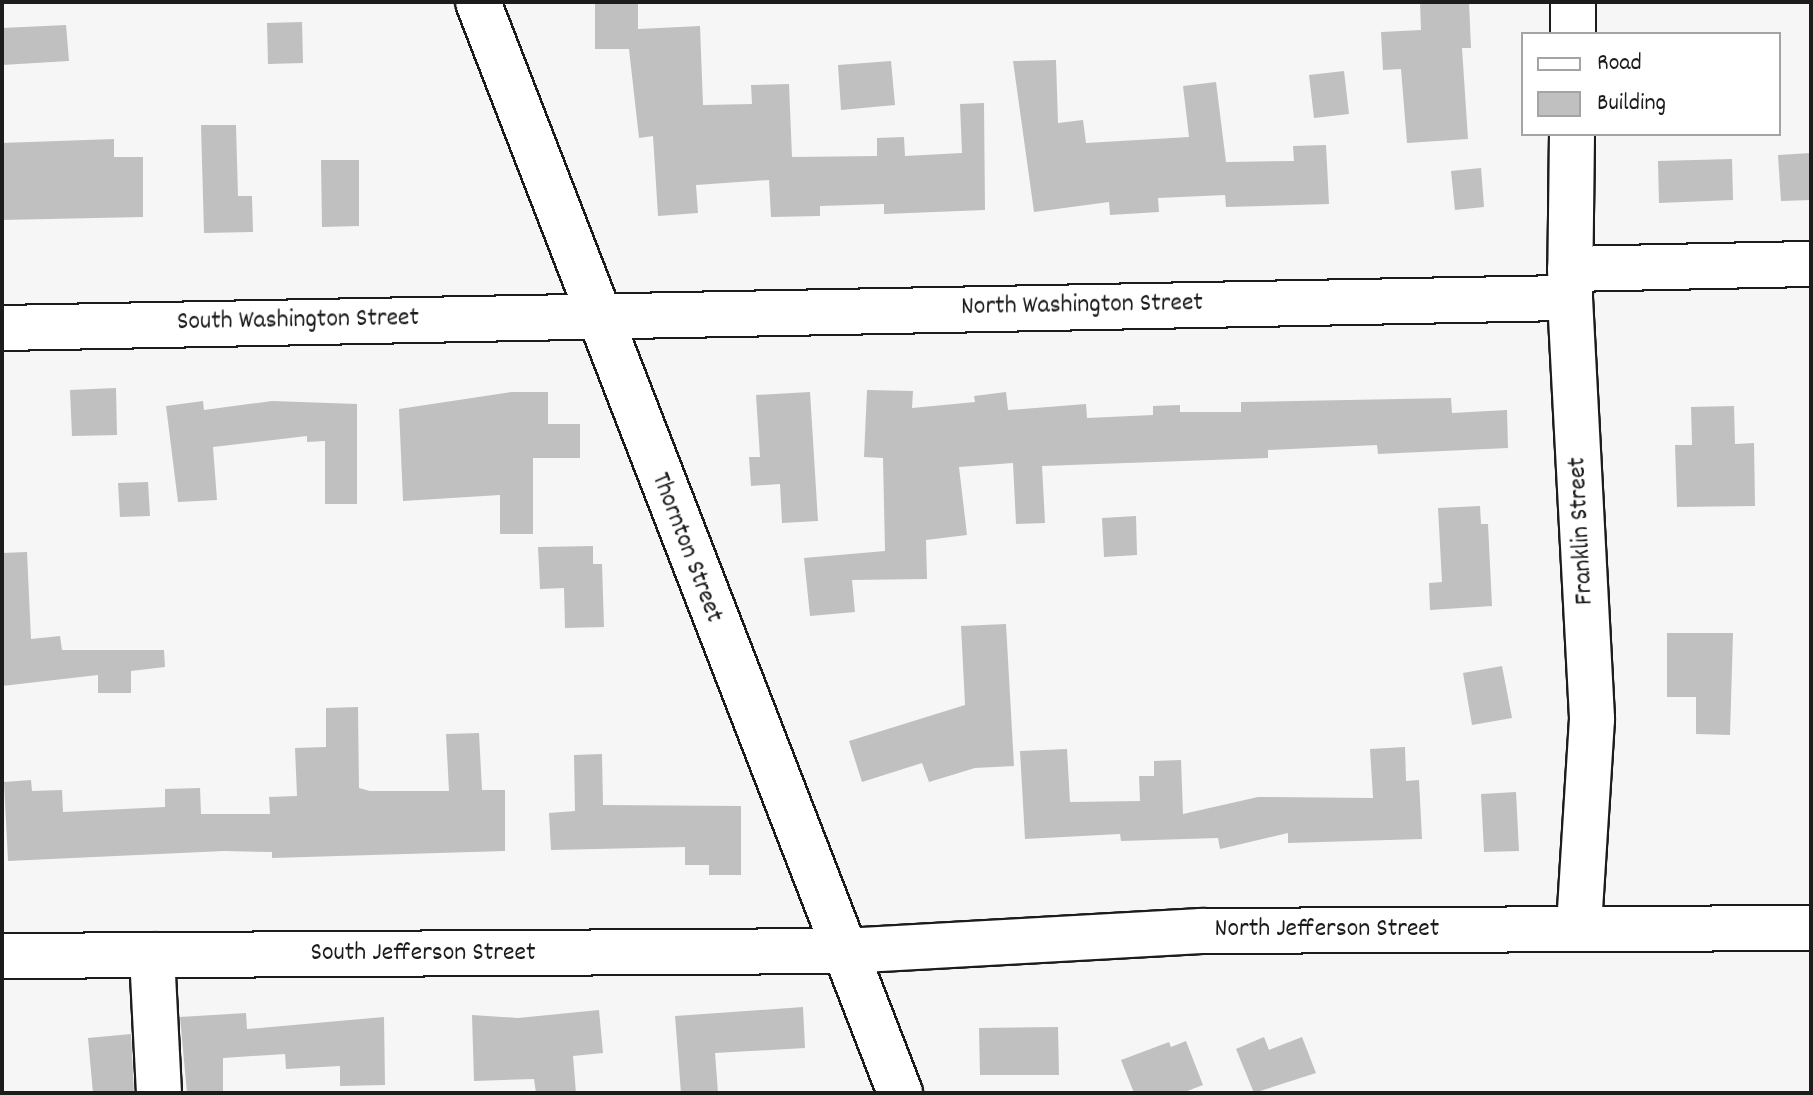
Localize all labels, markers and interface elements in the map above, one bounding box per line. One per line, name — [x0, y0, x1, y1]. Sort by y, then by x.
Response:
legend — [1521, 32, 1781, 136]
text: Road — [1597, 47, 1642, 81]
text: Building — [1597, 87, 1666, 121]
street label: North Washington Street — [961, 288, 1203, 324]
street label: South Washington Street — [177, 303, 419, 339]
street label: Franklin Street — [1563, 456, 1601, 606]
street label: Thornton Street — [643, 469, 729, 627]
street label: North Jefferson Street — [1215, 914, 1439, 946]
street label: South Jefferson Street — [311, 938, 535, 970]

